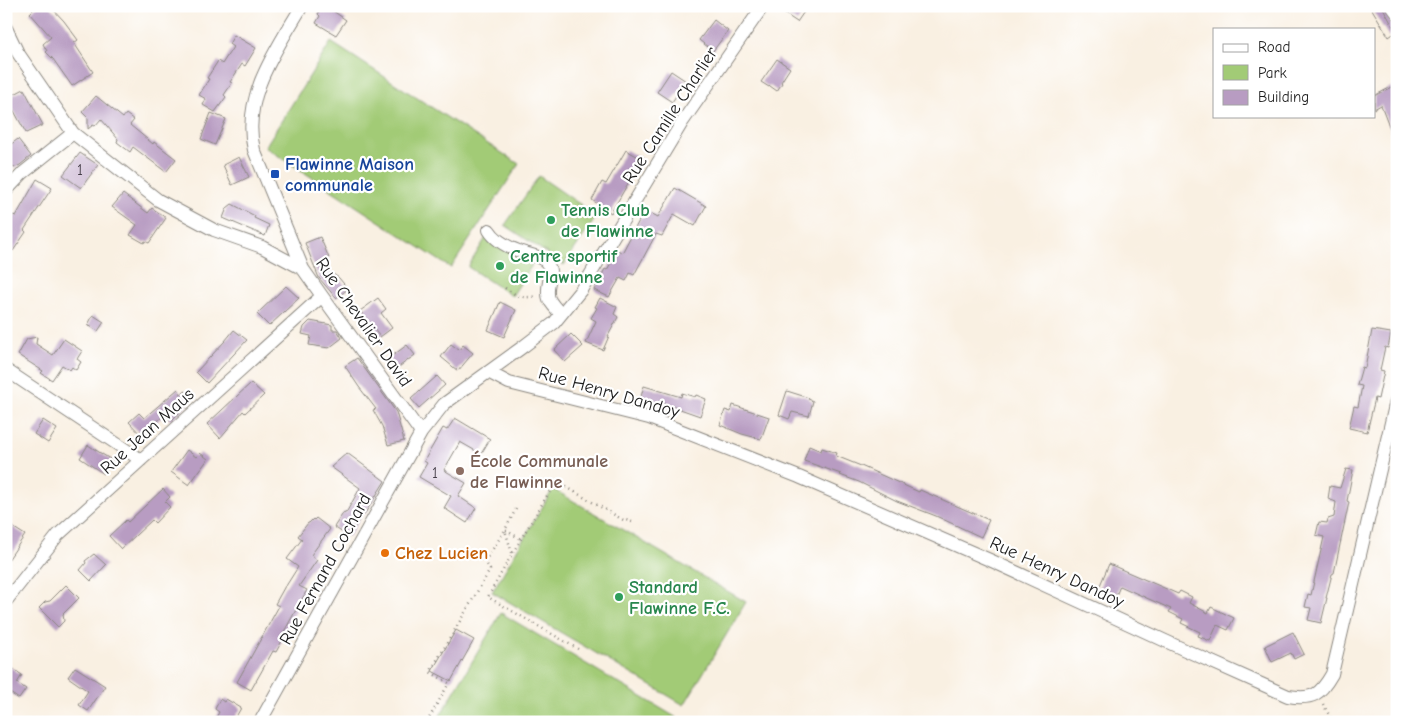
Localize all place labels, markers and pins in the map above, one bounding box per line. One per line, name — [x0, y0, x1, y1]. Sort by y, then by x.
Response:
place label: Flawinne Maison communale — [285, 154, 414, 196]
marker: Flawinne Maison communale — [269, 168, 281, 180]
place label: Tennis Club de Flawinne — [561, 200, 654, 242]
marker: Tennis Club de Flawinne — [545, 214, 557, 226]
place label: Centre sportif de Flawinne — [510, 246, 618, 288]
marker: Centre sportif de Flawinne — [494, 260, 506, 272]
place label: École Communale de Flawinne — [470, 450, 608, 493]
marker: École Communale de Flawinne — [454, 465, 466, 477]
place label: Chez Lucien — [395, 543, 488, 564]
marker: Chez Lucien — [379, 547, 391, 559]
place label: Standard Flawinne F.C. — [629, 577, 730, 619]
marker: Standard Flawinne F.C. — [613, 591, 625, 603]

